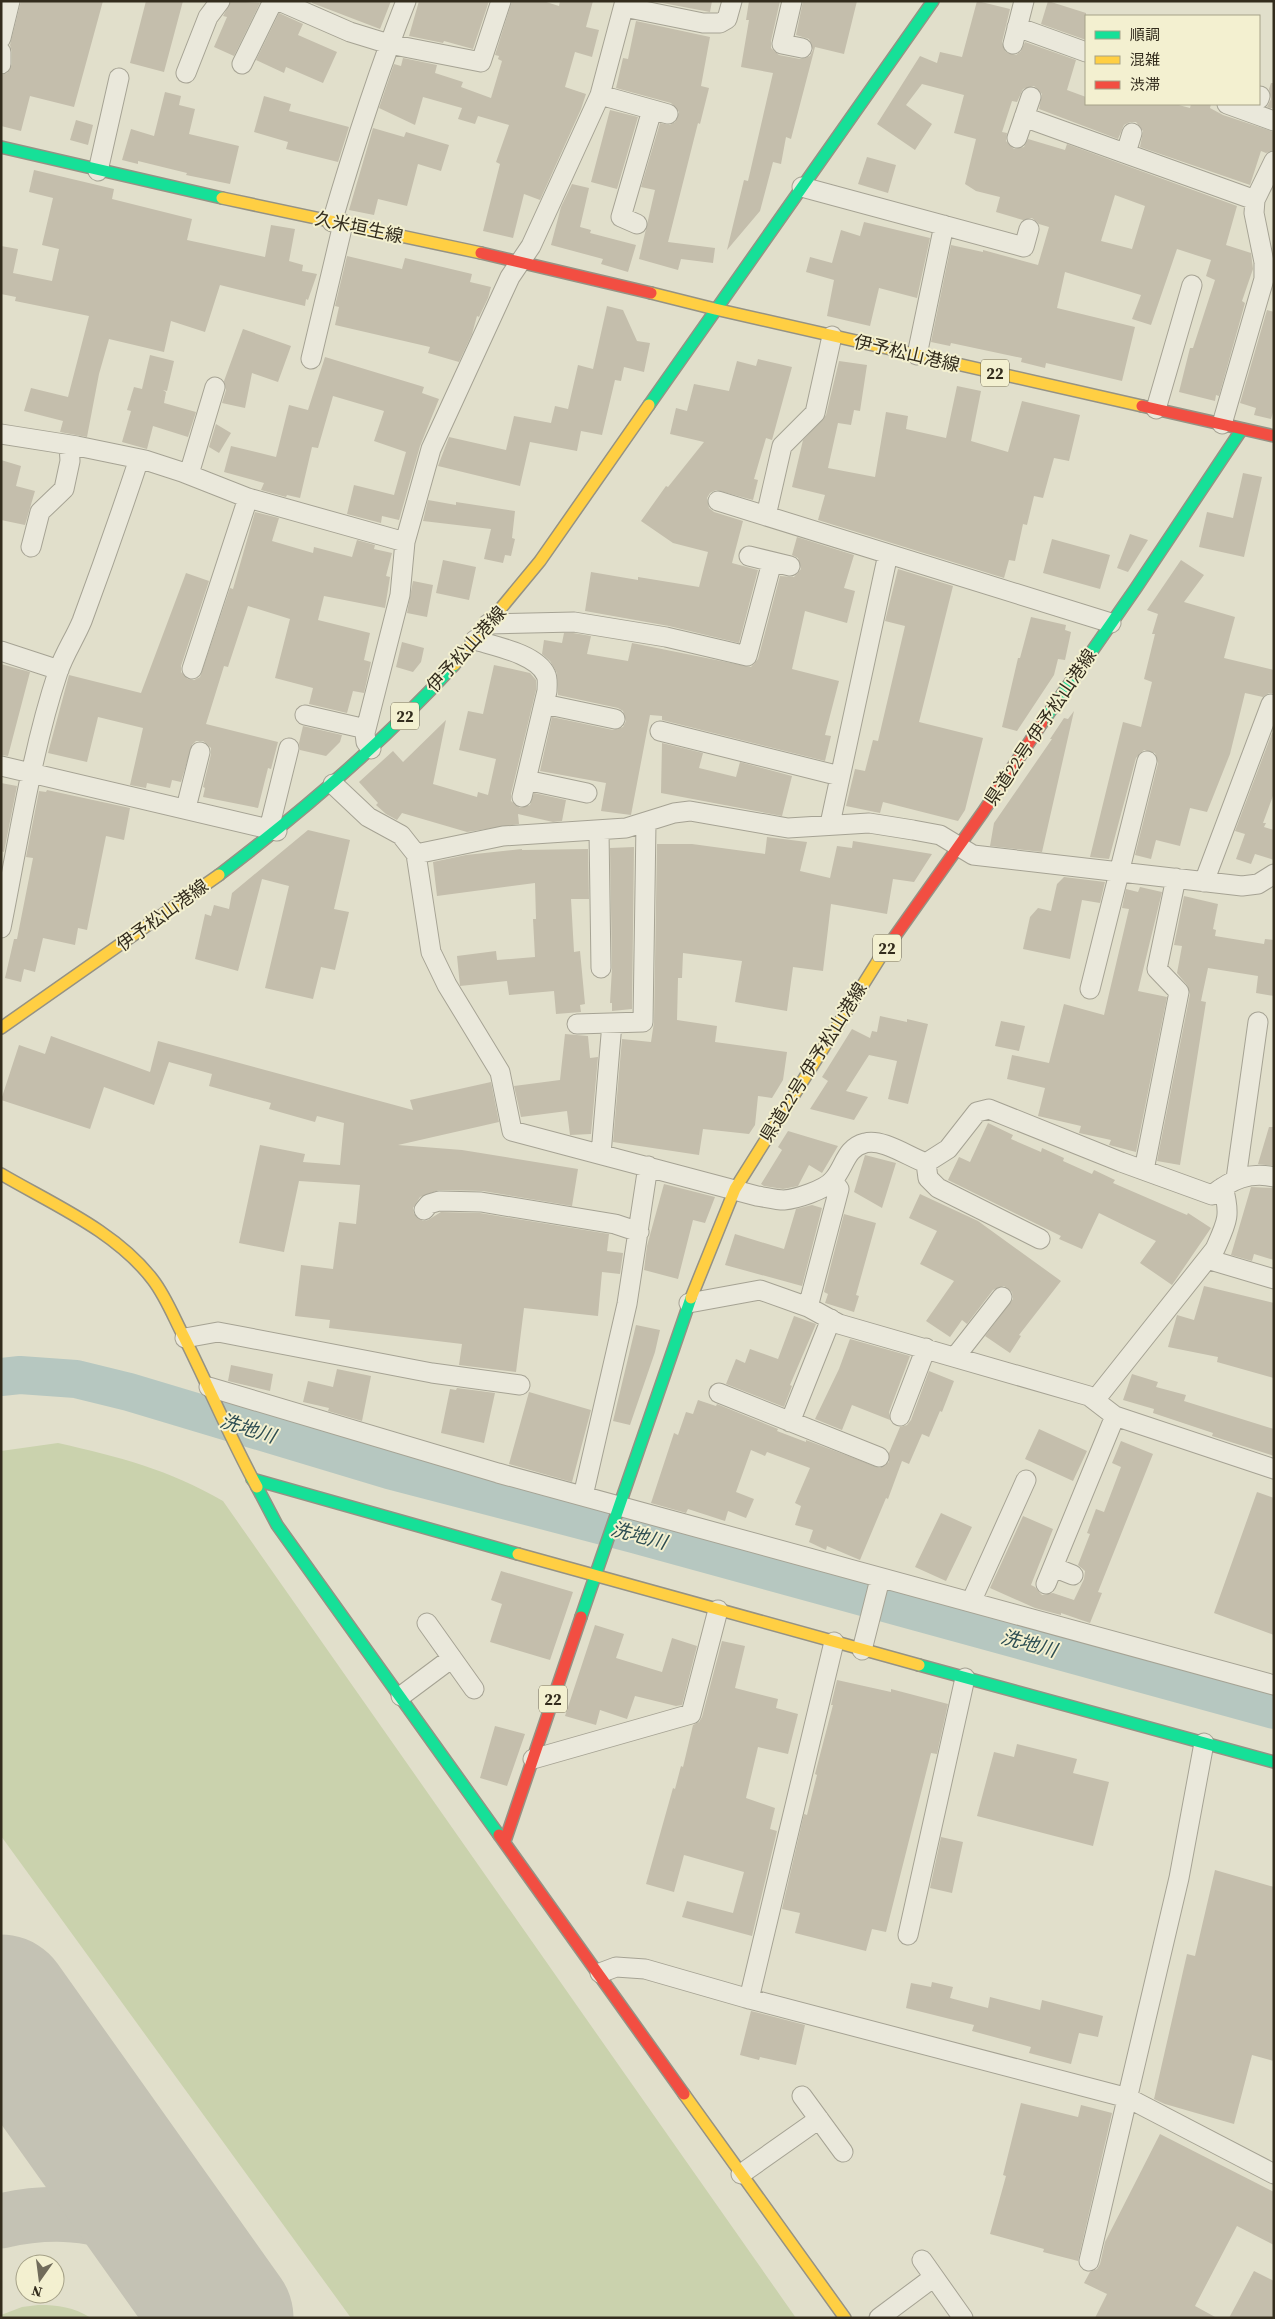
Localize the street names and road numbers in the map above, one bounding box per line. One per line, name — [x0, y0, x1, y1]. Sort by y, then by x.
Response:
street label: 久米垣生線 — [312, 205, 406, 249]
street label: 伊予松山港線 — [852, 329, 962, 377]
road number: 22 — [981, 359, 1009, 386]
street label: 伊予松山港線 — [421, 601, 511, 697]
street label: 県道22号 伊予松山港線 — [978, 644, 1102, 810]
road number: 22 — [391, 702, 419, 729]
street label: 伊予松山港線 — [111, 873, 213, 957]
road number: 22 — [873, 934, 901, 961]
street label: 県道22号 伊予松山港線 — [754, 977, 872, 1147]
road number: 22 — [539, 1686, 567, 1712]

